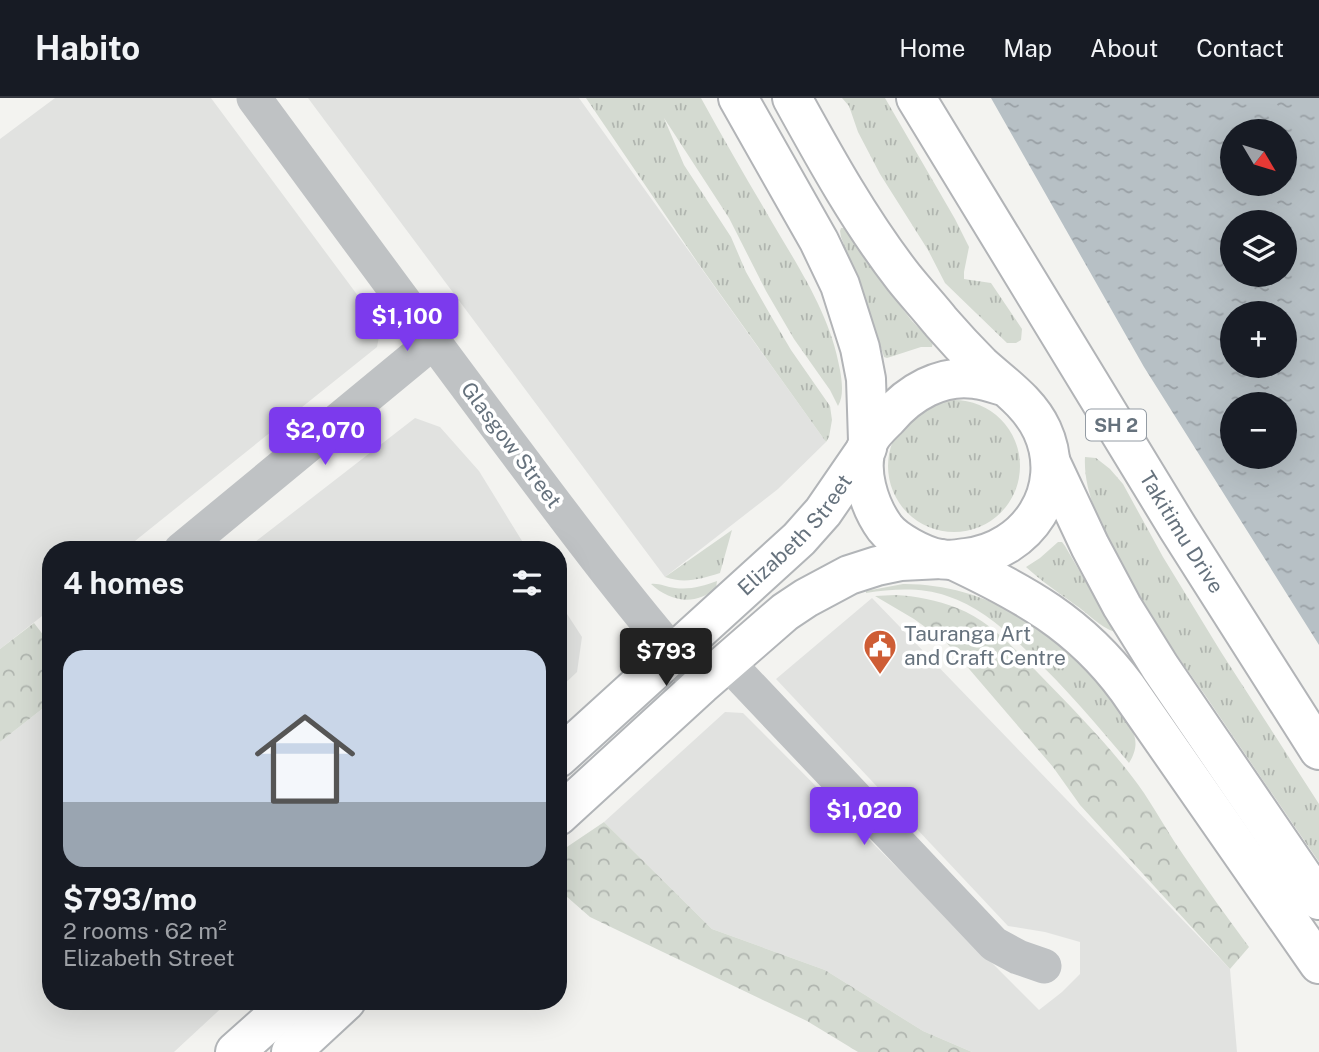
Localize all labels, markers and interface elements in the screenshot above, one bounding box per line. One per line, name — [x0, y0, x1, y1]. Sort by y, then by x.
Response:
text: Habito — [35, 29, 140, 67]
text: Home — [899, 34, 965, 62]
text: Map — [1003, 34, 1052, 62]
text: About — [1090, 34, 1158, 62]
text: Contact — [1196, 34, 1284, 62]
north arrow — [1220, 119, 1297, 196]
map controls — [1220, 119, 1297, 469]
button: layers — [1220, 210, 1297, 287]
pin: $1,100 — [350, 294, 464, 353]
button: + — [1220, 301, 1297, 378]
text: $1,100 — [371, 302, 443, 329]
street label: Glasgow Street — [456, 377, 567, 513]
button: − — [1220, 392, 1297, 469]
pin: $2,070 — [268, 408, 382, 467]
road number: SH 2 — [1086, 410, 1146, 440]
text: $2,070 — [285, 416, 365, 443]
street label: Takitimu Drive — [1134, 466, 1229, 598]
street label: Elizabeth Street — [733, 470, 857, 600]
icon: filters — [508, 564, 546, 602]
text: 4 homes — [63, 565, 184, 601]
place label: Tauranga Art and Craft Centre — [904, 621, 1066, 670]
public building icon: Tauranga Art and Craft Centre — [861, 627, 899, 676]
pin: $793 — [625, 628, 707, 688]
text: $793 — [636, 637, 696, 664]
icon: home — [242, 696, 368, 822]
pin: $1,020 — [807, 788, 921, 847]
text: $1,020 — [826, 796, 902, 823]
text: $793/mo — [63, 881, 197, 917]
text: 2 rooms · 62 m² — [63, 917, 227, 944]
text: Elizabeth Street — [63, 944, 235, 971]

